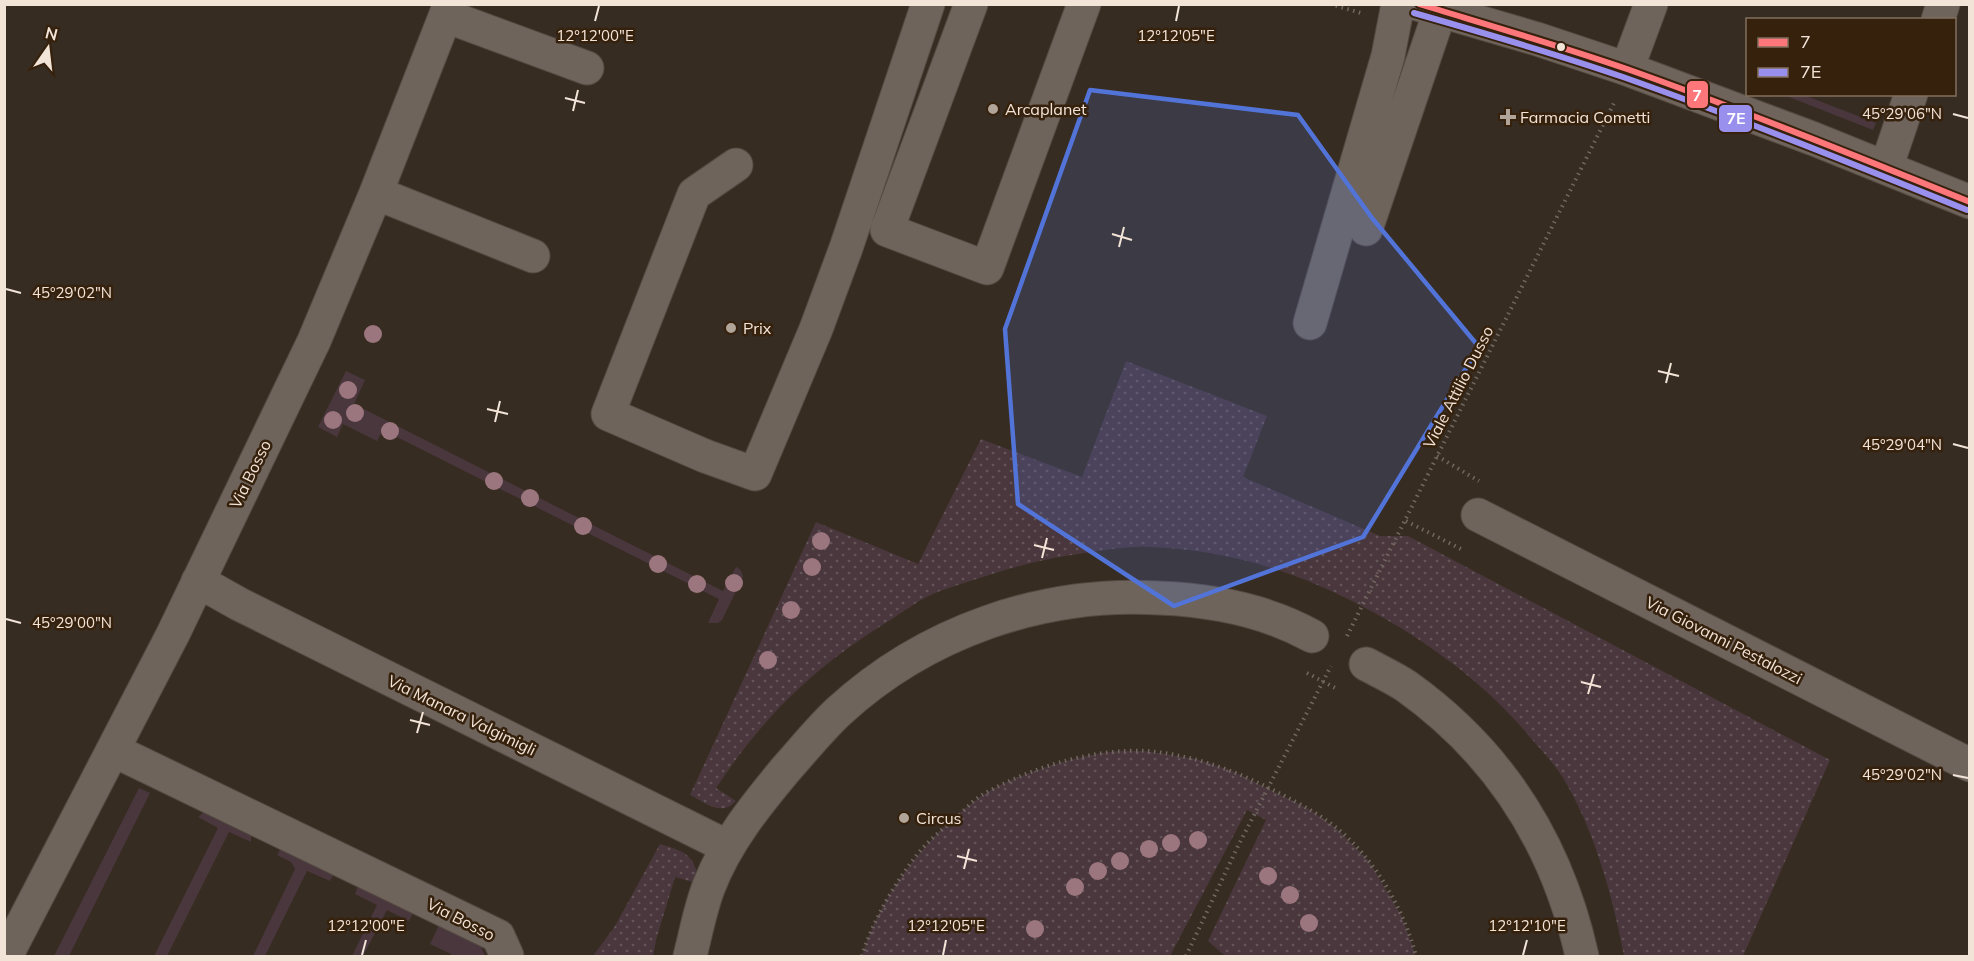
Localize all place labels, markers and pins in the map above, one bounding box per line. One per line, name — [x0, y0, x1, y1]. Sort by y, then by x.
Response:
unlabelled marker — [1555, 41, 1567, 53]
place label: Arcaplanet — [1005, 99, 1087, 119]
marker: Arcaplanet — [986, 102, 1000, 116]
place label: Farmacia Cometti — [1520, 107, 1650, 127]
marker: Farmacia Cometti — [1501, 110, 1515, 124]
place label: Prix — [743, 318, 772, 338]
marker: Prix — [724, 321, 738, 335]
place label: Circus — [916, 808, 962, 828]
marker: Circus — [897, 811, 911, 825]

